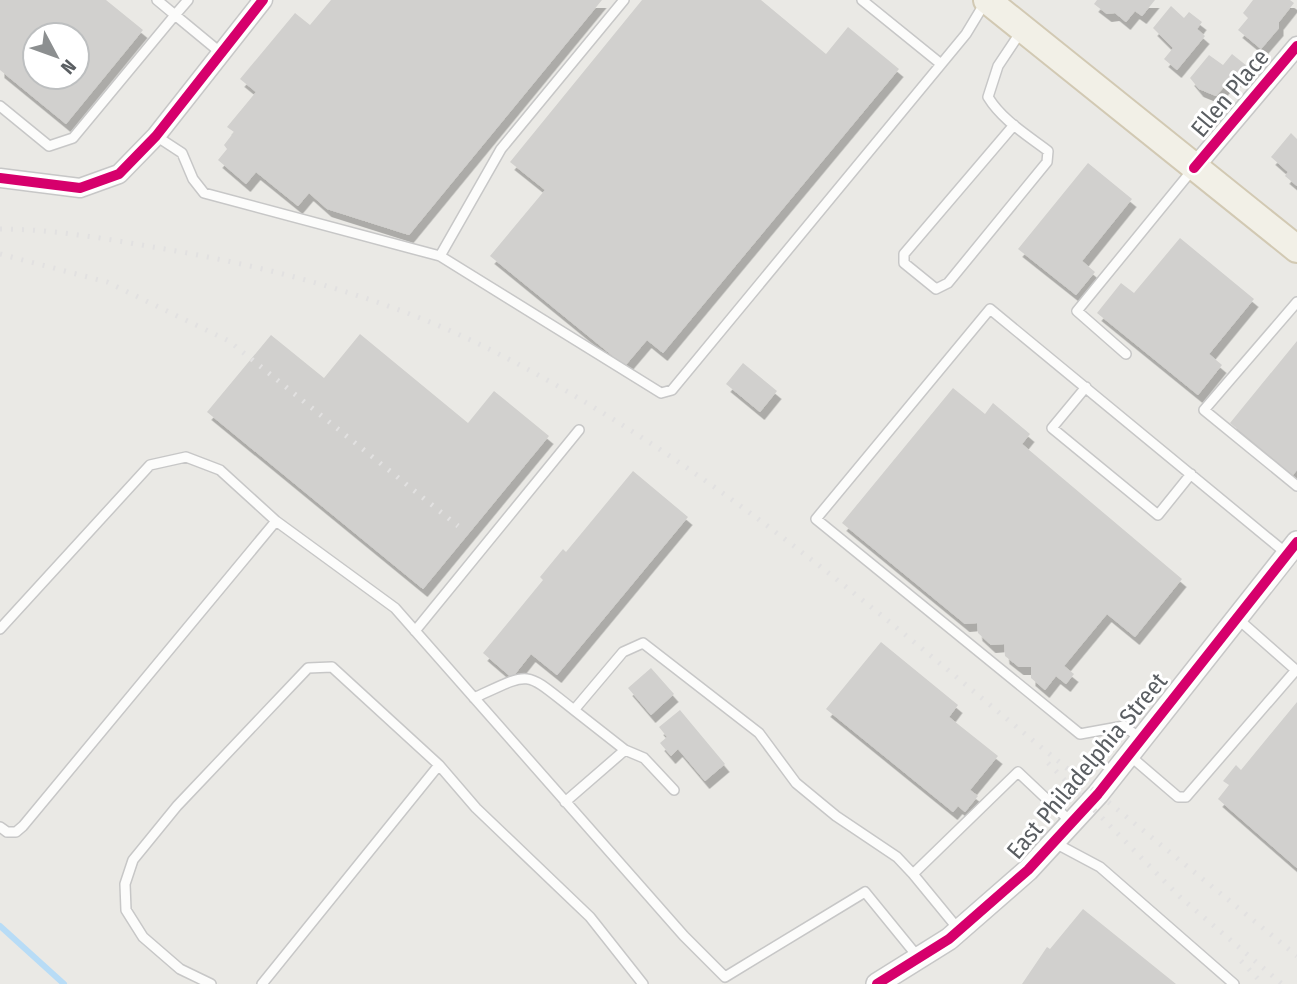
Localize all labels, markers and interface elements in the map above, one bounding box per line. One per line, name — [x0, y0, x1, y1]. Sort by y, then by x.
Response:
north arrow — [21, 21, 91, 91]
street label: Ellen Place — [1185, 43, 1275, 143]
text: N — [56, 55, 81, 79]
street label: East Philadelphia Street — [1001, 667, 1173, 865]

